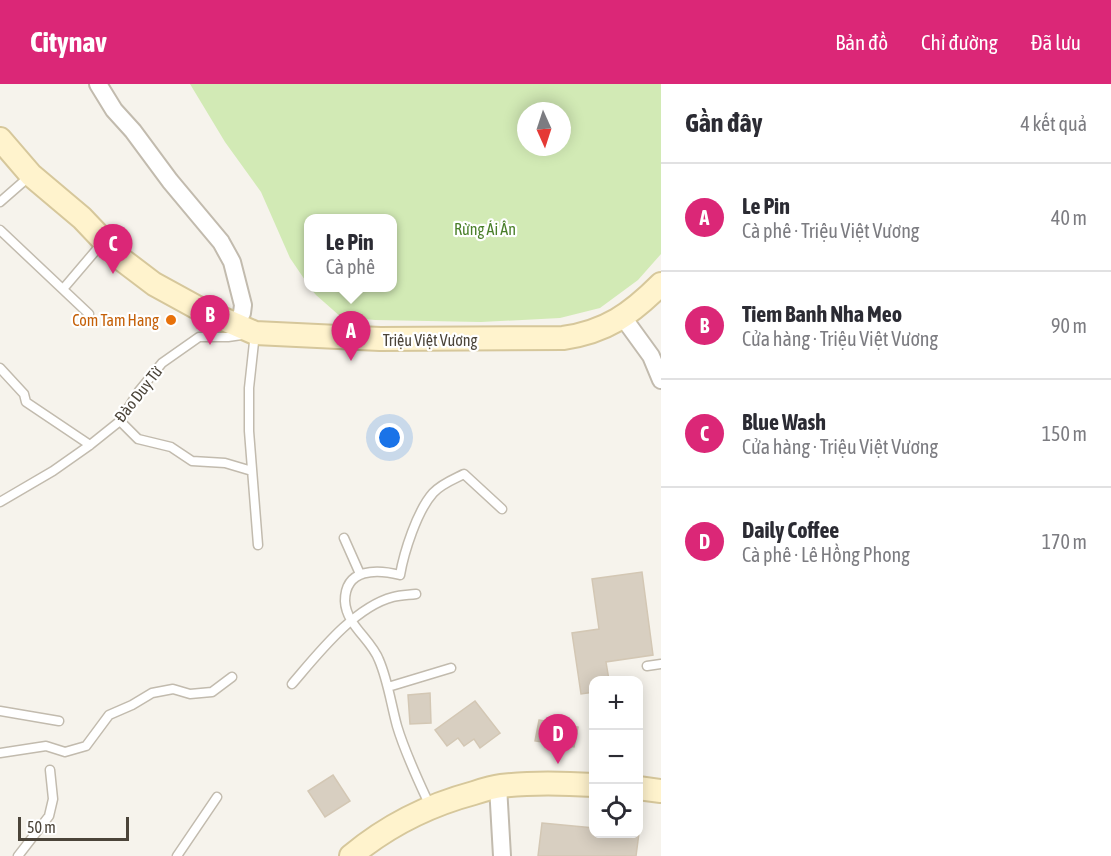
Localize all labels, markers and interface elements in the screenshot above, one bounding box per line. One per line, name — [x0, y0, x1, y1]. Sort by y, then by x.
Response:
text: Citynav — [30, 26, 107, 58]
text: Bản đồ — [835, 30, 888, 54]
text: Chỉ đường — [921, 30, 998, 54]
text: Đã lưu — [1031, 30, 1081, 54]
north arrow — [517, 102, 571, 156]
text: Gần đây — [685, 108, 762, 138]
text: 4 kết quả — [1020, 112, 1087, 135]
text: Le Pin — [742, 193, 790, 219]
text: A — [700, 206, 709, 229]
text: 40 m — [1051, 206, 1087, 229]
popup — [304, 214, 397, 292]
text: Cà phê · Triệu Việt Vương — [742, 219, 919, 242]
park label: Rừng Ái Ân — [454, 220, 516, 239]
pin: C — [94, 224, 132, 274]
text: Le Pin — [326, 229, 374, 255]
text: Cà phê — [326, 255, 375, 278]
pin: B — [190, 296, 230, 345]
text: Tiem Banh Nha Meo — [742, 301, 902, 327]
place label: Com Tam Hang — [72, 311, 159, 330]
pin: A — [332, 312, 370, 361]
marker: Com Tam Hang — [164, 313, 178, 327]
text: B — [700, 314, 709, 337]
text: 90 m — [1051, 314, 1087, 337]
text: Cửa hàng · Triệu Việt Vương — [742, 327, 938, 350]
street label: Triệu Việt Vương — [383, 331, 477, 350]
street label: Đào Duy Từ — [111, 362, 166, 426]
text: Blue Wash — [742, 409, 826, 435]
text: C — [700, 422, 709, 445]
text: 150 m — [1042, 422, 1087, 445]
your location — [375, 423, 404, 452]
text: Cửa hàng · Triệu Việt Vương — [742, 435, 938, 458]
text: Daily Coffee — [742, 517, 839, 543]
text: D — [699, 530, 710, 553]
text: 170 m — [1042, 530, 1087, 553]
text: Cà phê · Lê Hồng Phong — [742, 543, 910, 566]
map controls — [589, 676, 643, 838]
button: + — [589, 676, 643, 730]
pin: D — [538, 714, 578, 764]
button: − — [589, 730, 643, 784]
button: locate — [589, 784, 643, 838]
scale bar — [18, 814, 129, 842]
text: 50 m — [27, 818, 56, 836]

